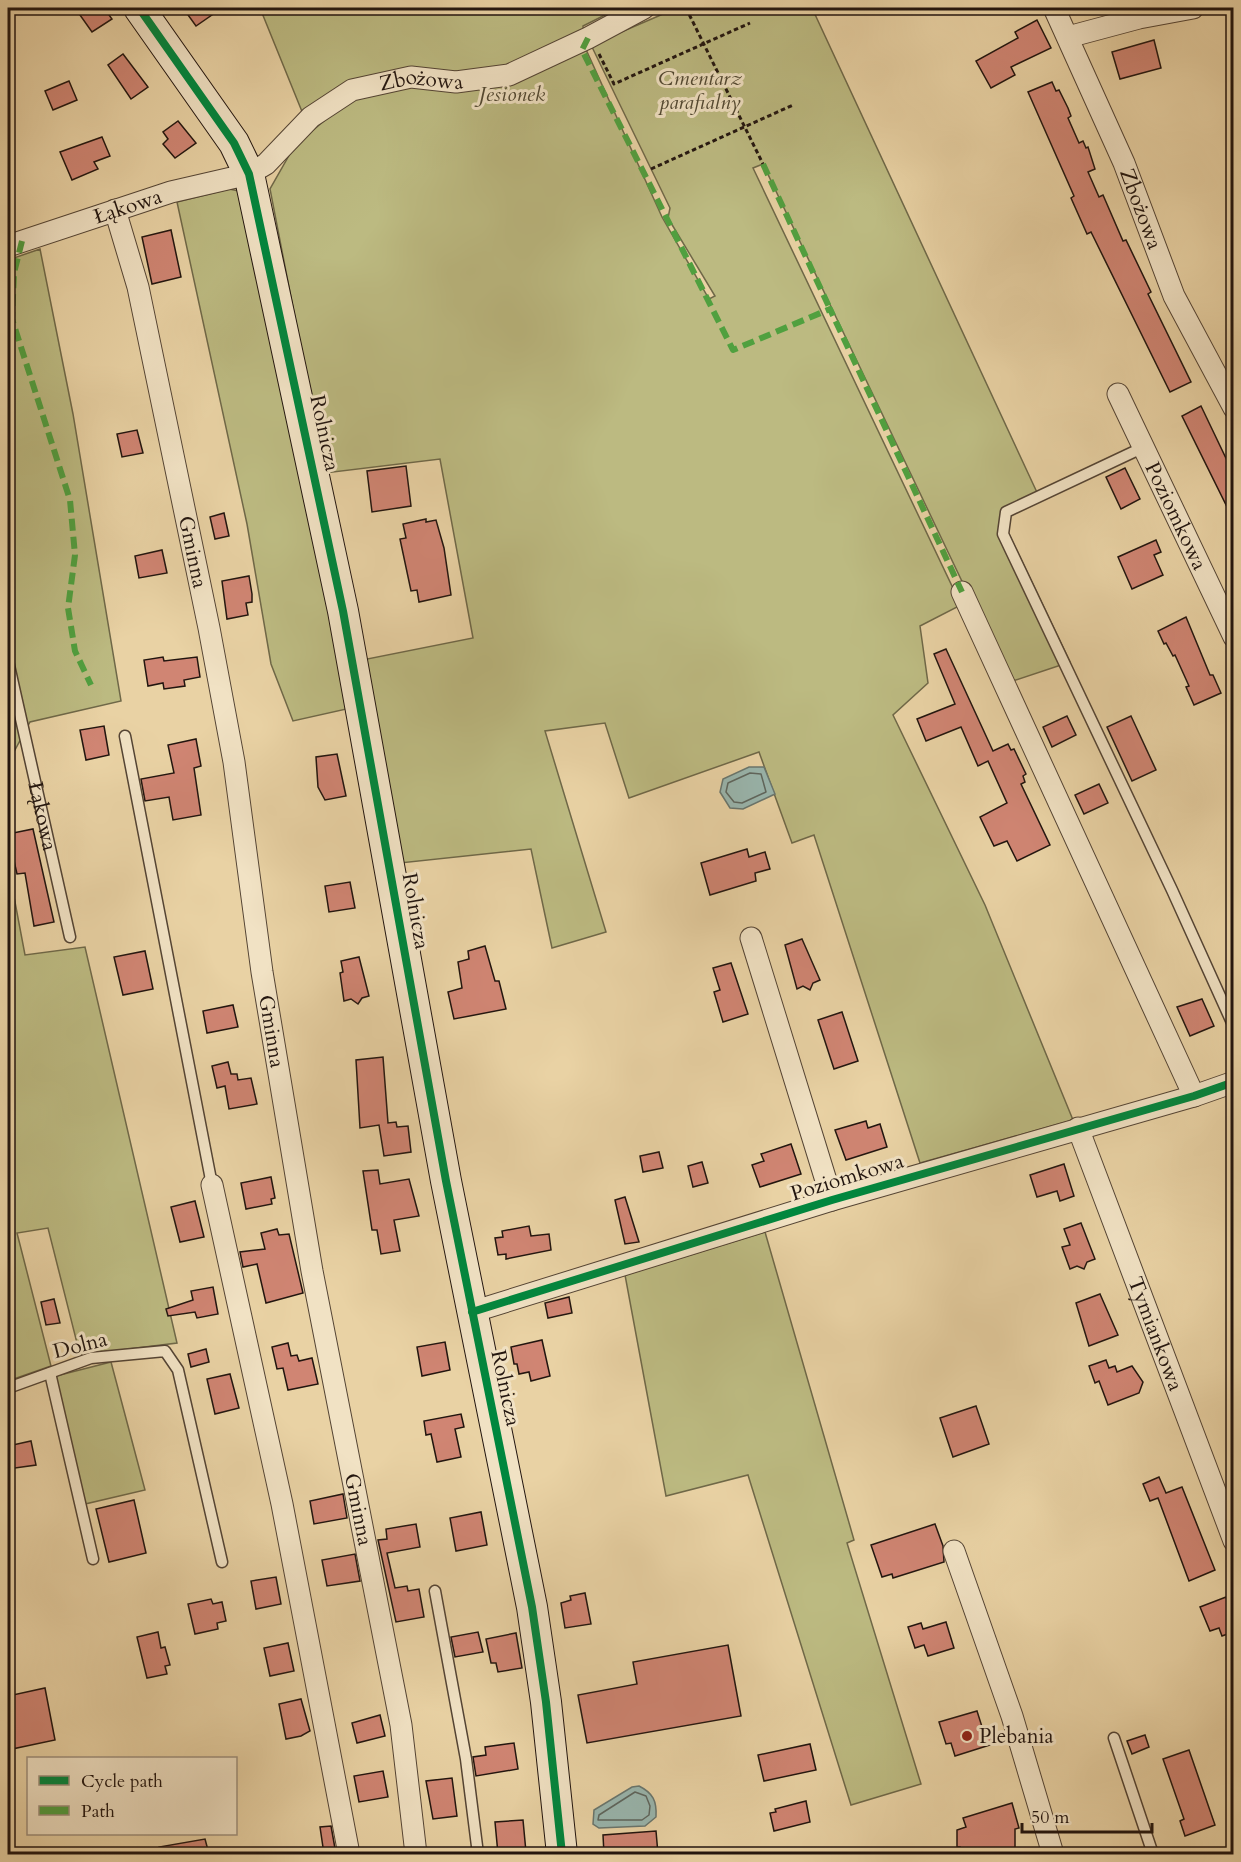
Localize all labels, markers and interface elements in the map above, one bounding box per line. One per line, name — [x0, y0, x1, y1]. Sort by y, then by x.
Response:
street label: Zbożowa — [377, 62, 465, 99]
park label: Cmentarz parafialny — [657, 64, 742, 117]
park label: Jesionek — [474, 80, 546, 109]
street label: Zbożowa — [1112, 164, 1169, 254]
street label: Łąkowa — [90, 182, 166, 232]
street label: Rolnicza — [302, 392, 347, 474]
street label: Poziomkowa — [1137, 457, 1214, 575]
street label: Gminna — [171, 513, 214, 591]
street label: Łąkowa — [21, 779, 64, 854]
street label: Rolnicza — [395, 871, 436, 952]
street label: Gminna — [251, 993, 292, 1070]
street label: Poziomkowa — [787, 1147, 907, 1208]
street label: Tymiankowa — [1121, 1273, 1190, 1395]
street label: Dolna — [50, 1325, 110, 1366]
street label: Rolnicza — [483, 1347, 528, 1429]
street label: Gminna — [337, 1471, 380, 1548]
place label: Plebania — [979, 1722, 1054, 1751]
marker: Plebania — [960, 1729, 974, 1743]
legend — [27, 1757, 237, 1835]
text: Cycle path — [81, 1769, 163, 1794]
scale bar — [1022, 1796, 1152, 1834]
text: Path — [81, 1799, 115, 1824]
text: 50 m — [1031, 1805, 1070, 1830]

